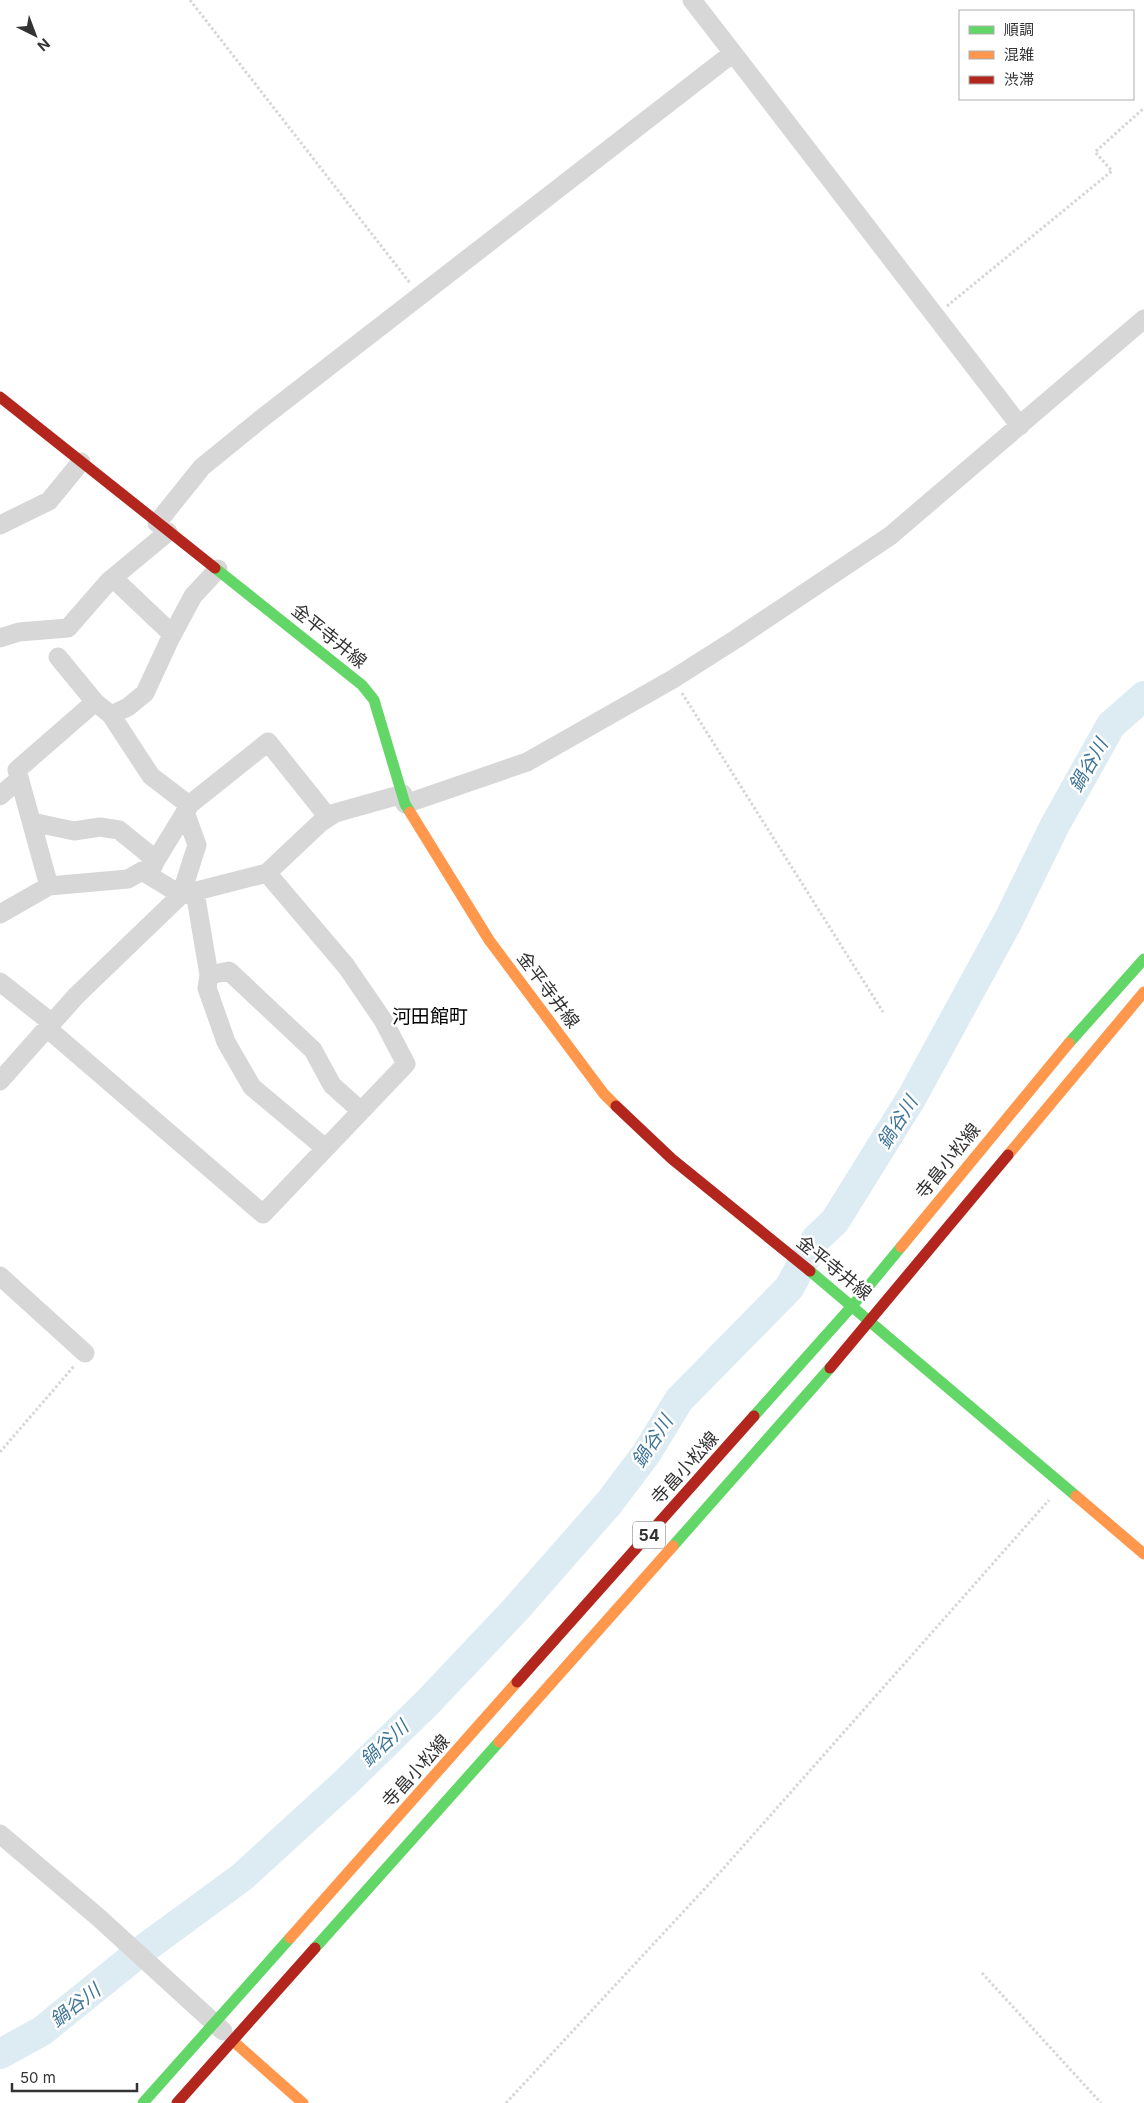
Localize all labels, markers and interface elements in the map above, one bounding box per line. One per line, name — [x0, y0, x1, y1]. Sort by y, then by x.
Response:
north arrow — [10, 10, 60, 60]
legend — [959, 10, 1134, 100]
text: 順調 — [1004, 20, 1034, 39]
text: N — [34, 35, 54, 55]
text: 混雑 — [1004, 45, 1034, 64]
text: 渋滞 — [1004, 70, 1034, 89]
street label: 金平寺井線 — [288, 599, 371, 672]
water label: 鍋谷川 — [1064, 733, 1114, 796]
street label: 金平寺井線 — [513, 947, 584, 1032]
district label: 河田館町 — [392, 1005, 468, 1028]
water label: 鍋谷川 — [873, 1090, 923, 1153]
street label: 寺畠小松線 — [911, 1119, 984, 1202]
street label: 金平寺井線 — [793, 1231, 876, 1304]
water label: 鍋谷川 — [627, 1409, 679, 1471]
street label: 寺畠小松線 — [647, 1427, 723, 1508]
road number: 54 — [633, 1522, 665, 1548]
water label: 鍋谷川 — [356, 1714, 414, 1771]
street label: 寺畠小松線 — [378, 1730, 454, 1811]
water label: 鍋谷川 — [46, 1978, 106, 2032]
scale bar — [12, 2060, 138, 2092]
text: 50 m — [20, 2068, 56, 2087]

